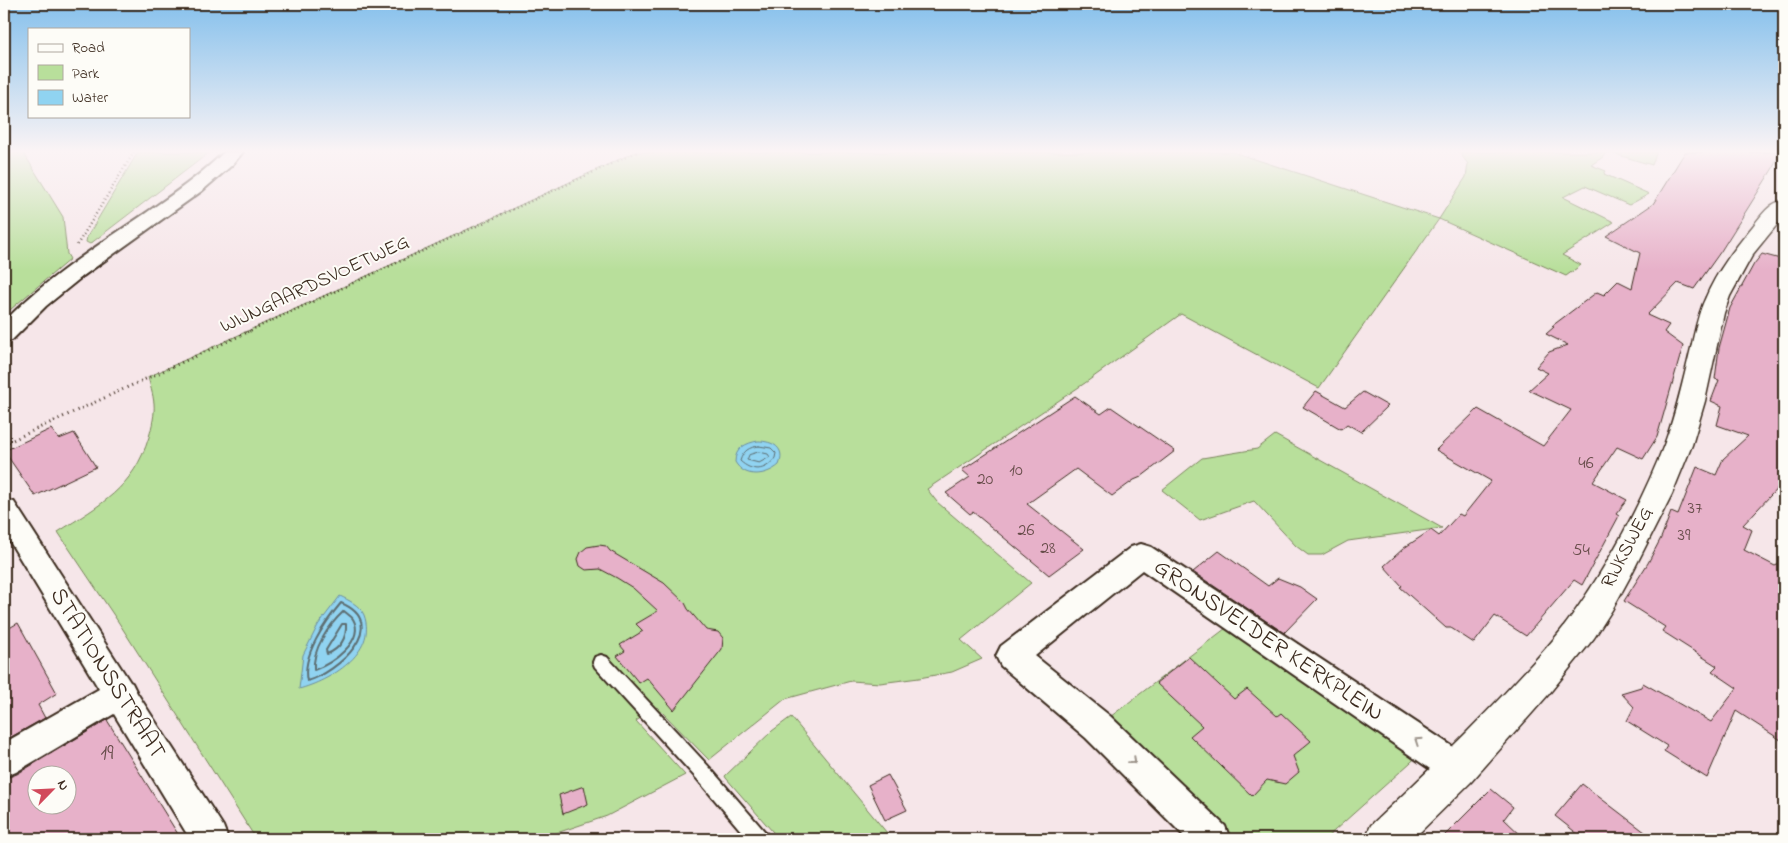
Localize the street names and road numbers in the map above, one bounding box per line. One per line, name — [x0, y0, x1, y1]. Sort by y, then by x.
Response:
street label: WIJNGAARDSVOETWEG — [216, 228, 414, 342]
street label: RIJKSWEG — [1594, 502, 1662, 594]
street label: GRONSVELDER KERKPLEIN — [1146, 551, 1390, 731]
street label: STATIONSSTRAAT — [40, 581, 174, 767]

